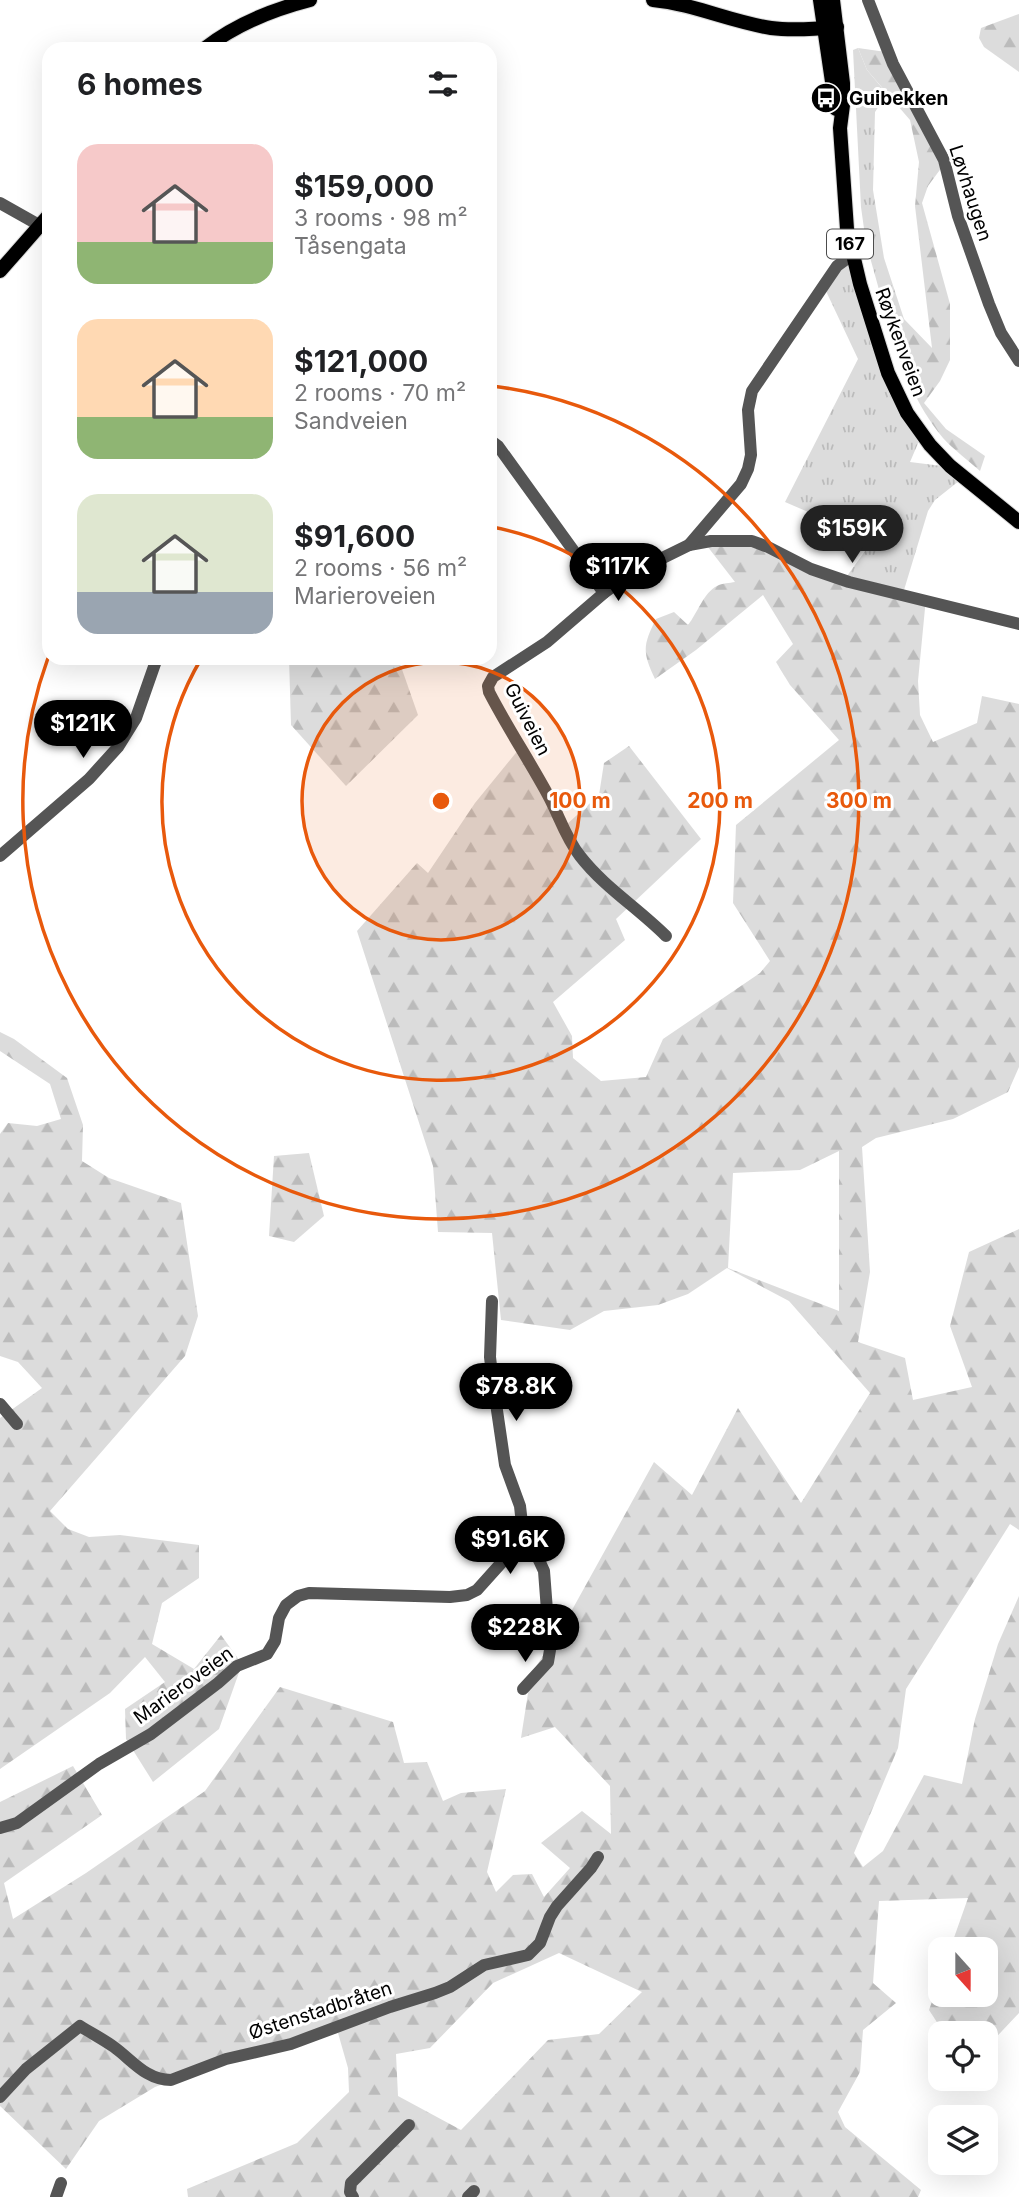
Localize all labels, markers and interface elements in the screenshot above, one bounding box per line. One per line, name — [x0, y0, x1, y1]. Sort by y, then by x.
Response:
icon: filters — [424, 65, 462, 103]
text: 6 homes — [77, 66, 203, 102]
bus stop icon: Guibekken — [809, 81, 843, 115]
place label: Guibekken — [849, 87, 948, 110]
street label: Løvhaugen — [944, 142, 997, 244]
text: $159,000 — [294, 168, 434, 204]
icon: home — [133, 172, 217, 256]
text: 3 rooms · 98 m² — [294, 204, 468, 232]
road number: 167 — [827, 230, 873, 258]
text: Tåsengata — [294, 232, 407, 260]
street label: Røykenveien — [870, 285, 931, 400]
text: $121,000 — [294, 343, 428, 379]
icon: home — [133, 347, 217, 431]
text: 2 rooms · 70 m² — [294, 379, 466, 407]
text: Sandveien — [294, 407, 408, 435]
pin: $159K — [803, 505, 901, 565]
text: $159K — [816, 514, 888, 542]
text: $91,600 — [294, 518, 415, 554]
icon: home — [133, 522, 217, 606]
pin: $117K — [569, 544, 667, 603]
text: $117K — [586, 552, 650, 580]
text: 2 rooms · 56 m² — [294, 554, 467, 582]
text: Marieroveien — [294, 582, 436, 610]
street label: Guiveien — [500, 679, 556, 759]
pin: $121K — [34, 700, 132, 760]
text: $121K — [50, 709, 116, 737]
text: 100 m — [549, 788, 611, 813]
text: 200 m — [687, 788, 753, 813]
text: 300 m — [826, 788, 892, 813]
centre of rings — [429, 789, 453, 813]
pin: $78.8K — [459, 1364, 573, 1423]
text: $78.8K — [475, 1372, 557, 1400]
pin: $91.6K — [453, 1516, 567, 1576]
text: $91.6K — [471, 1525, 549, 1553]
pin: $228K — [476, 1604, 574, 1664]
text: $228K — [487, 1613, 563, 1641]
street label: Marieroveien — [129, 1642, 237, 1729]
north arrow — [928, 1937, 998, 2007]
map controls — [928, 1937, 998, 2175]
street label: Østenstadbråten — [246, 1976, 395, 2044]
button: locate — [928, 2021, 998, 2091]
button: layers — [928, 2105, 998, 2175]

